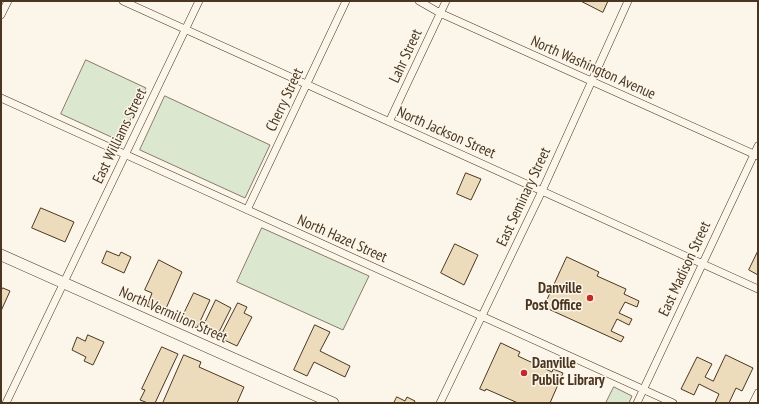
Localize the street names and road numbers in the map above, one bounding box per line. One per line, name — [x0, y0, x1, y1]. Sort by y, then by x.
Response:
street label: Lahr Street — [386, 26, 426, 86]
street label: North Washington Avenue — [528, 32, 658, 104]
street label: Cherry Street — [263, 65, 307, 135]
street label: East Williams Street — [89, 86, 151, 186]
street label: North Jackson Street — [394, 103, 498, 163]
street label: East Seminary Street — [493, 145, 555, 249]
street label: North Hazel Street — [294, 211, 390, 267]
street label: East Madison Street — [655, 219, 715, 319]
street label: North Vermilion Street — [116, 283, 230, 347]

